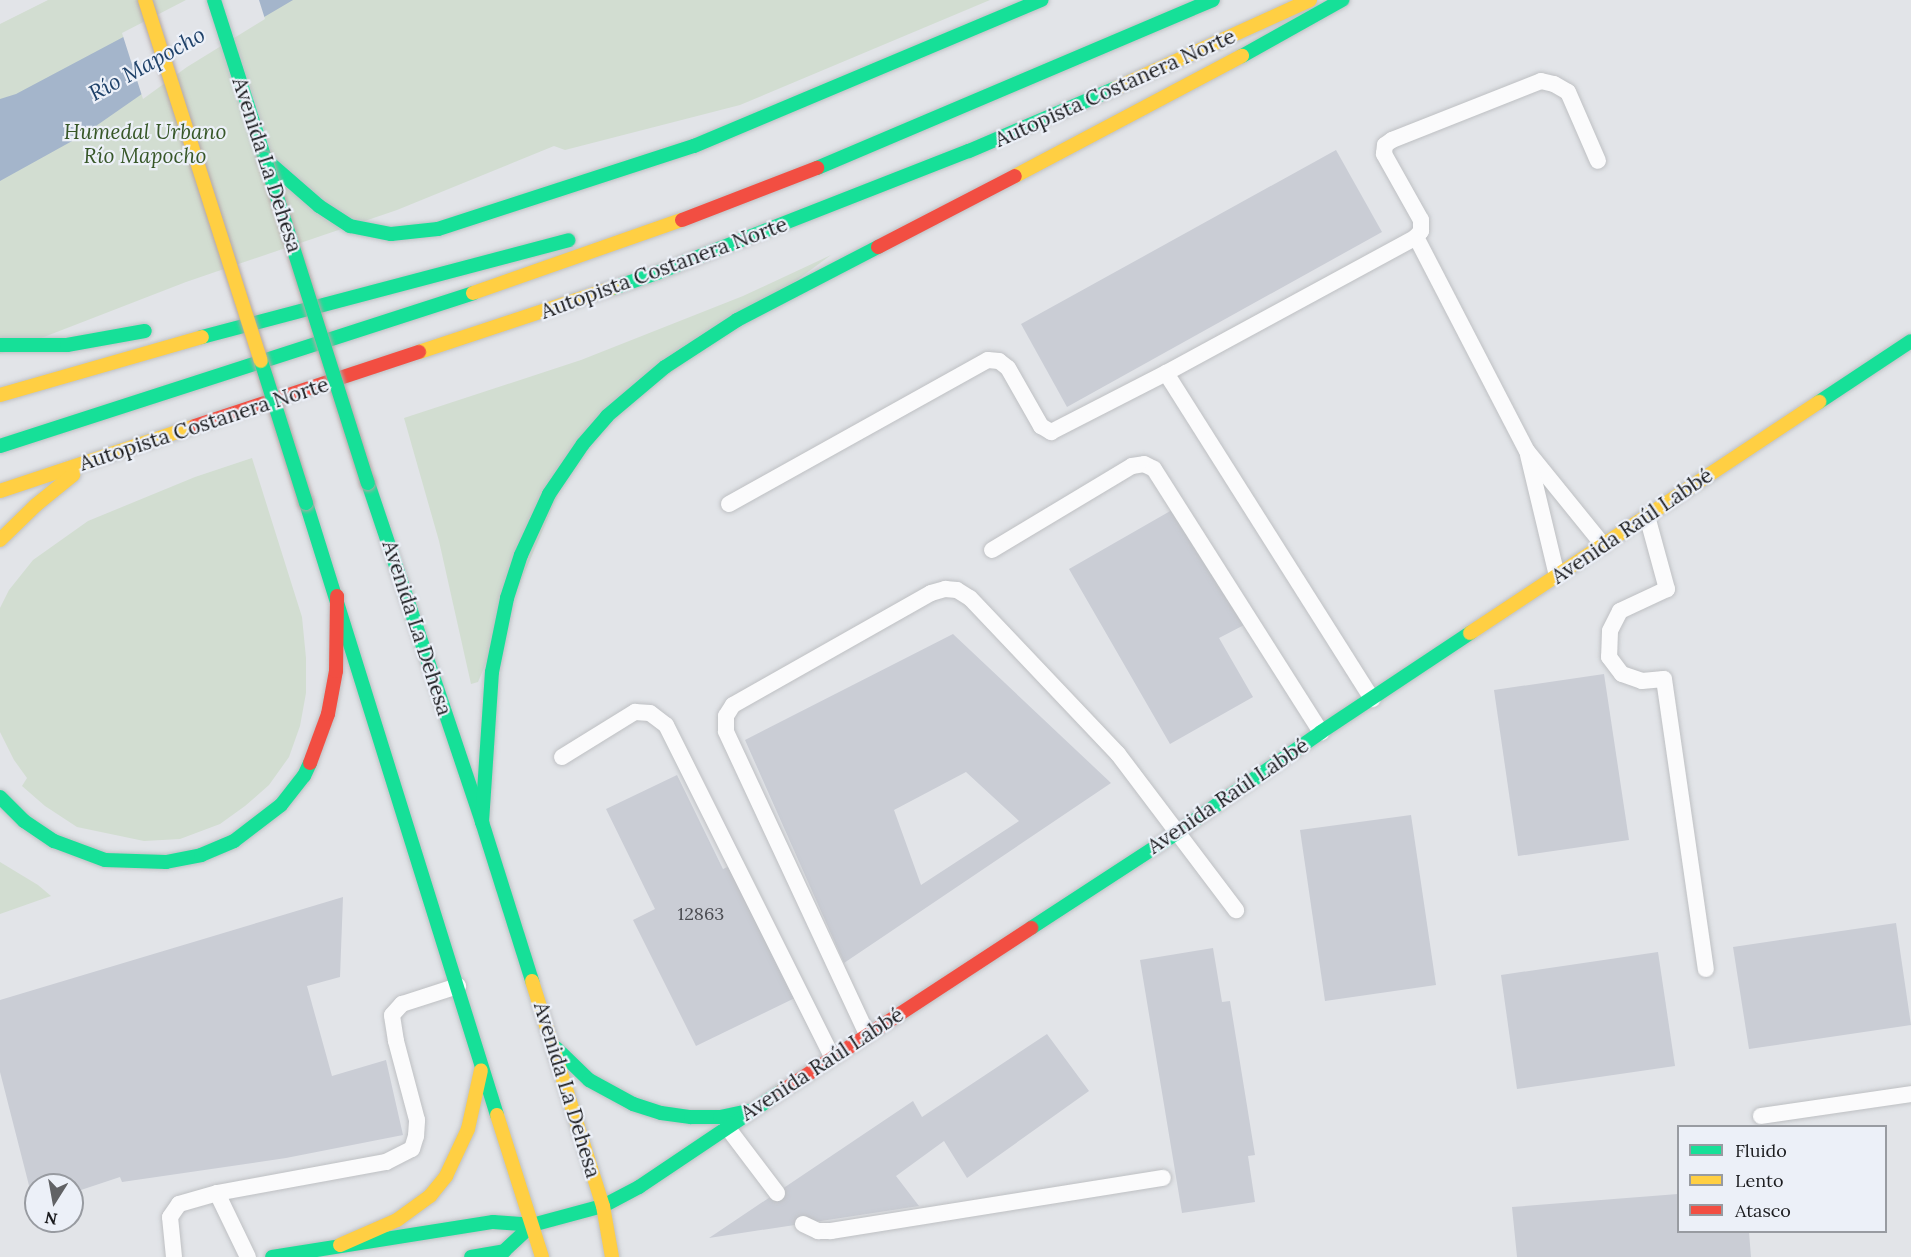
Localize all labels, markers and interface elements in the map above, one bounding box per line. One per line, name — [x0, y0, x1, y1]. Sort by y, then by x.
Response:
water label: Río Mapocho — [84, 21, 210, 107]
street label: Autopista Costanera Norte — [991, 23, 1239, 153]
street label: Avenida La Dehesa — [227, 74, 307, 256]
park label: Humedal Urbano Río Mapocho — [64, 119, 226, 169]
street label: Autopista Costanera Norte — [537, 212, 791, 324]
street label: Autopista Costanera Norte — [76, 372, 332, 476]
street label: Avenida Raúl Labbé — [1547, 463, 1717, 589]
street label: Avenida La Dehesa — [377, 537, 457, 719]
street label: Avenida Raúl Labbé — [1143, 733, 1313, 859]
house number: 12863 — [678, 903, 724, 925]
street label: Avenida La Dehesa — [528, 999, 606, 1181]
street label: Avenida Raúl Labbé — [736, 1002, 908, 1126]
legend — [1677, 1125, 1887, 1233]
text: Fluido — [1735, 1139, 1787, 1162]
text: Lento — [1735, 1169, 1783, 1192]
north arrow — [24, 1173, 84, 1233]
text: Atasco — [1735, 1199, 1791, 1222]
text: N — [43, 1208, 59, 1230]

